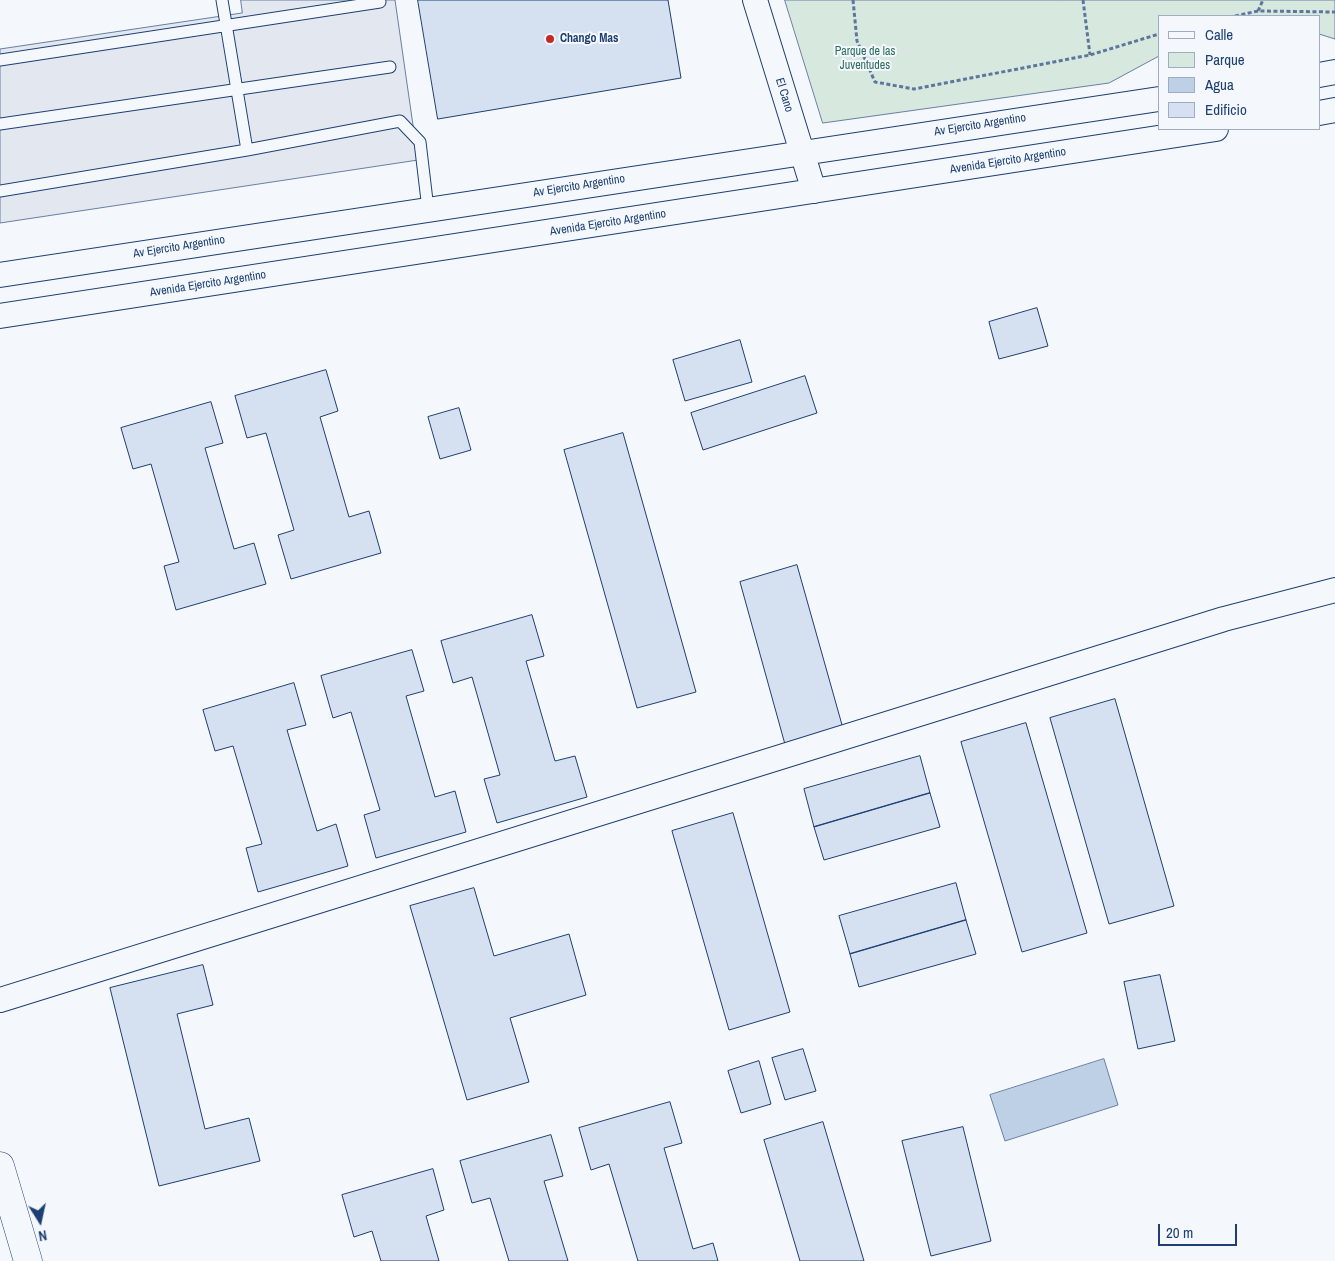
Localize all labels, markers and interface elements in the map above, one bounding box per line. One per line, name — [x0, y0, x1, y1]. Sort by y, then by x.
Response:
legend — [1158, 15, 1320, 130]
text: Calle — [1205, 24, 1233, 45]
place label: Chango Mas — [560, 32, 618, 46]
marker: Chango Mas — [544, 33, 556, 45]
park label: Parque de las Juventudes — [835, 45, 895, 73]
text: Parque — [1205, 49, 1245, 70]
text: Agua — [1205, 74, 1234, 95]
street label: El Cano — [772, 76, 796, 114]
text: Edificio — [1205, 99, 1247, 120]
street label: Av Ejercito Argentino — [933, 111, 1027, 139]
street label: Avenida Ejercito Argentino — [949, 145, 1067, 177]
street label: Av Ejercito Argentino — [532, 172, 626, 200]
street label: Avenida Ejercito Argentino — [549, 207, 667, 239]
street label: Av Ejercito Argentino — [132, 233, 226, 261]
street label: Avenida Ejercito Argentino — [149, 268, 267, 300]
north arrow — [15, 1196, 65, 1246]
scale bar — [1160, 1214, 1239, 1246]
text: 20 m — [1166, 1222, 1193, 1243]
text: N — [37, 1226, 48, 1245]

